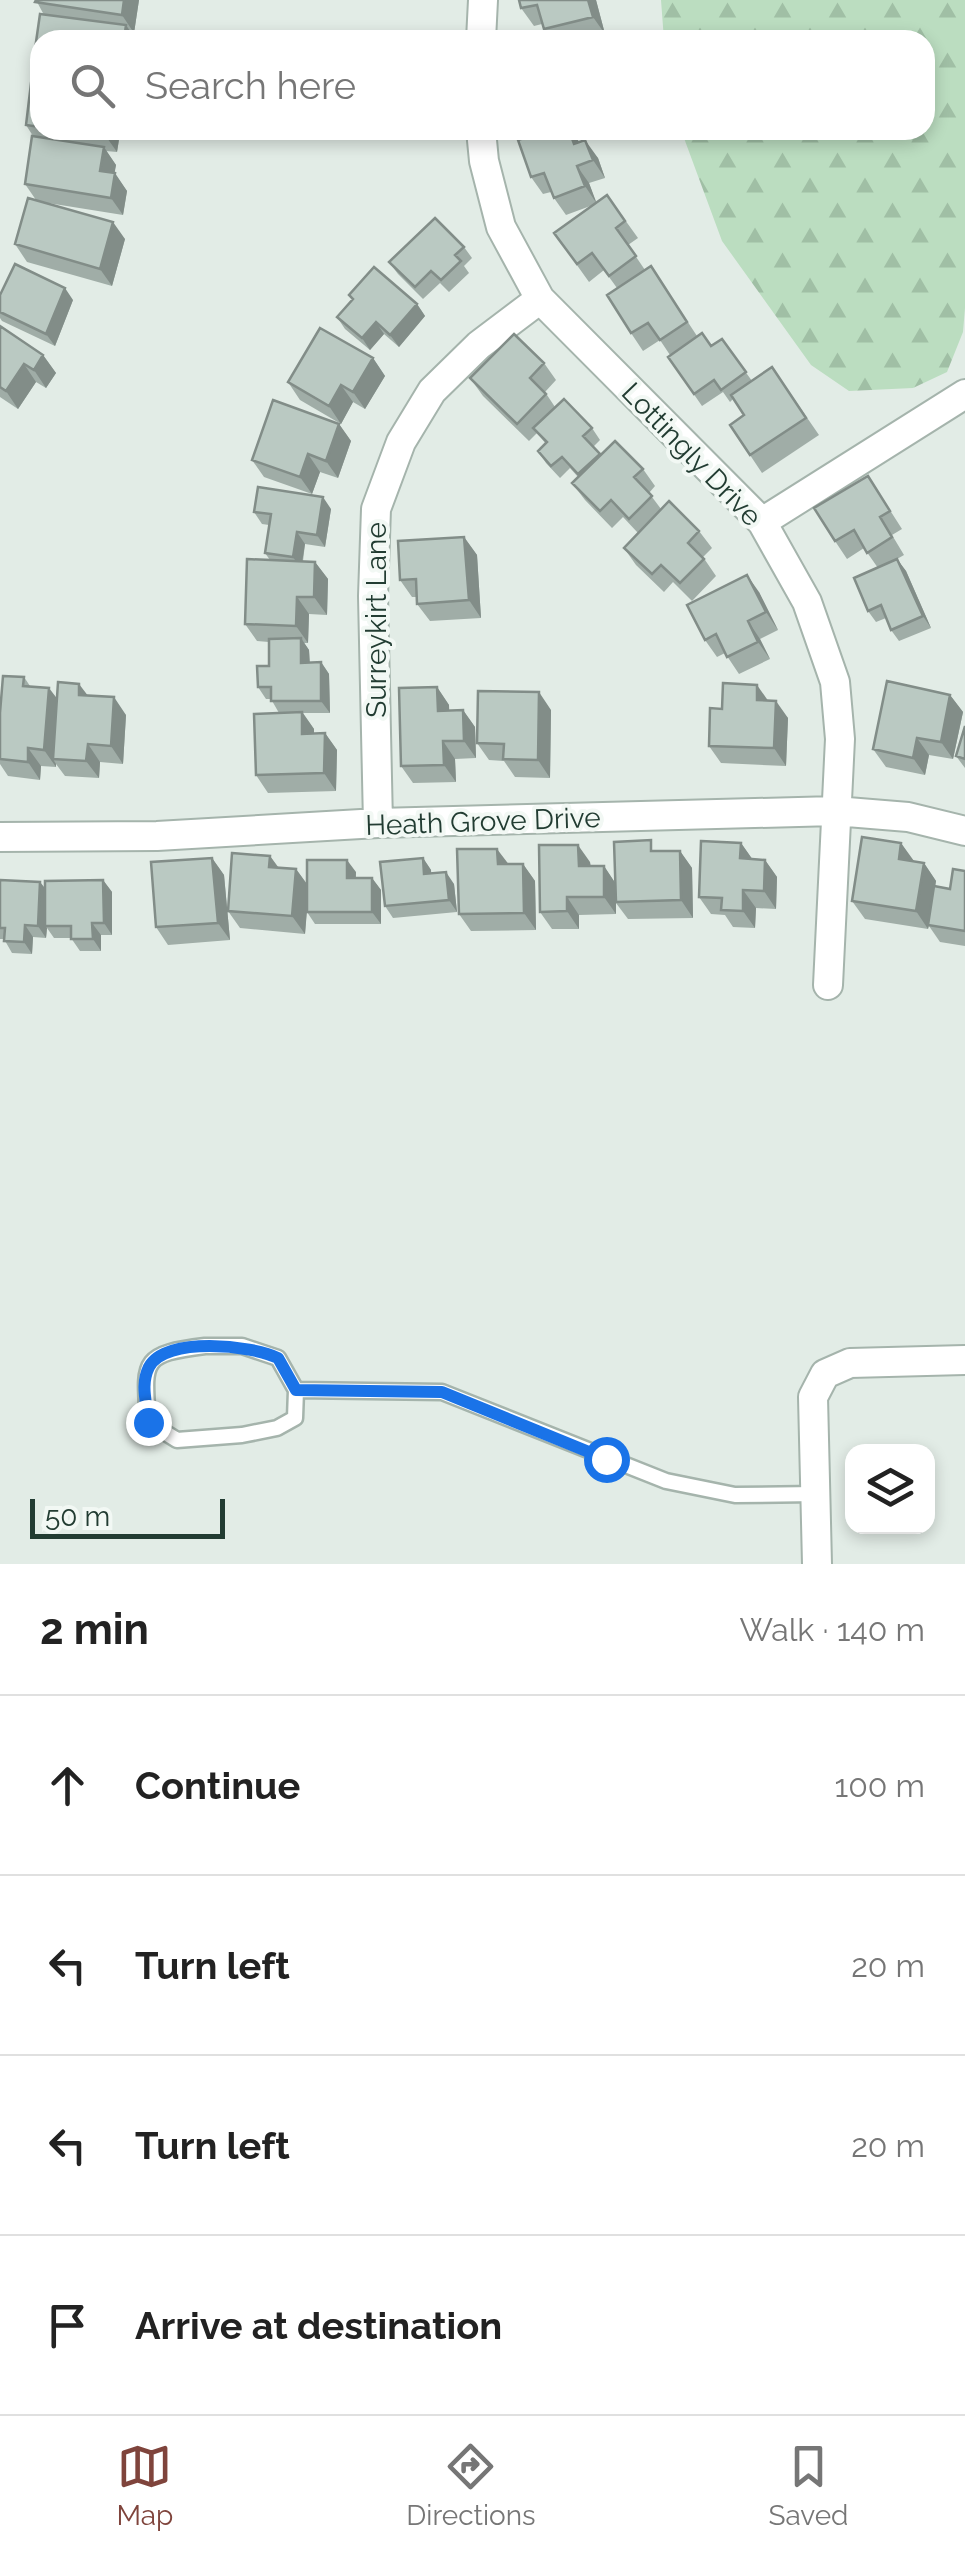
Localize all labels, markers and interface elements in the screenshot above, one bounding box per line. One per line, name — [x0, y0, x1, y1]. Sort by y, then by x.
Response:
search box — [30, 30, 935, 140]
icon: search — [65, 58, 120, 113]
text: Search here — [145, 63, 356, 108]
street label: Lottingly Drive — [615, 376, 768, 533]
street label: Surreykirt Lane — [360, 522, 393, 718]
street label: Heath Grove Drive — [365, 801, 601, 842]
route end — [126, 1400, 172, 1446]
route start — [584, 1437, 630, 1483]
map controls — [845, 1444, 935, 1534]
button: layers — [845, 1444, 935, 1534]
scale bar — [30, 1494, 225, 1538]
text: 50 m — [45, 1500, 110, 1533]
text: 2 min — [40, 1605, 149, 1654]
text: Walk · 140 m — [739, 1611, 925, 1648]
icon: ahead — [40, 1758, 95, 1813]
text: Continue — [135, 1763, 300, 1808]
text: 100 m — [835, 1767, 925, 1804]
icon: left — [40, 1938, 95, 1993]
text: Turn left — [135, 1943, 290, 1988]
text: 20 m — [851, 1947, 925, 1984]
icon: left — [40, 2118, 95, 2173]
text: Turn left — [135, 2123, 290, 2168]
text: 20 m — [851, 2127, 925, 2164]
icon: arrive — [40, 2298, 95, 2353]
text: Arrive at destination — [135, 2303, 502, 2348]
tab: Map — [116, 2439, 173, 2532]
tab: Directions — [406, 2439, 536, 2532]
tab: Saved — [768, 2439, 849, 2532]

